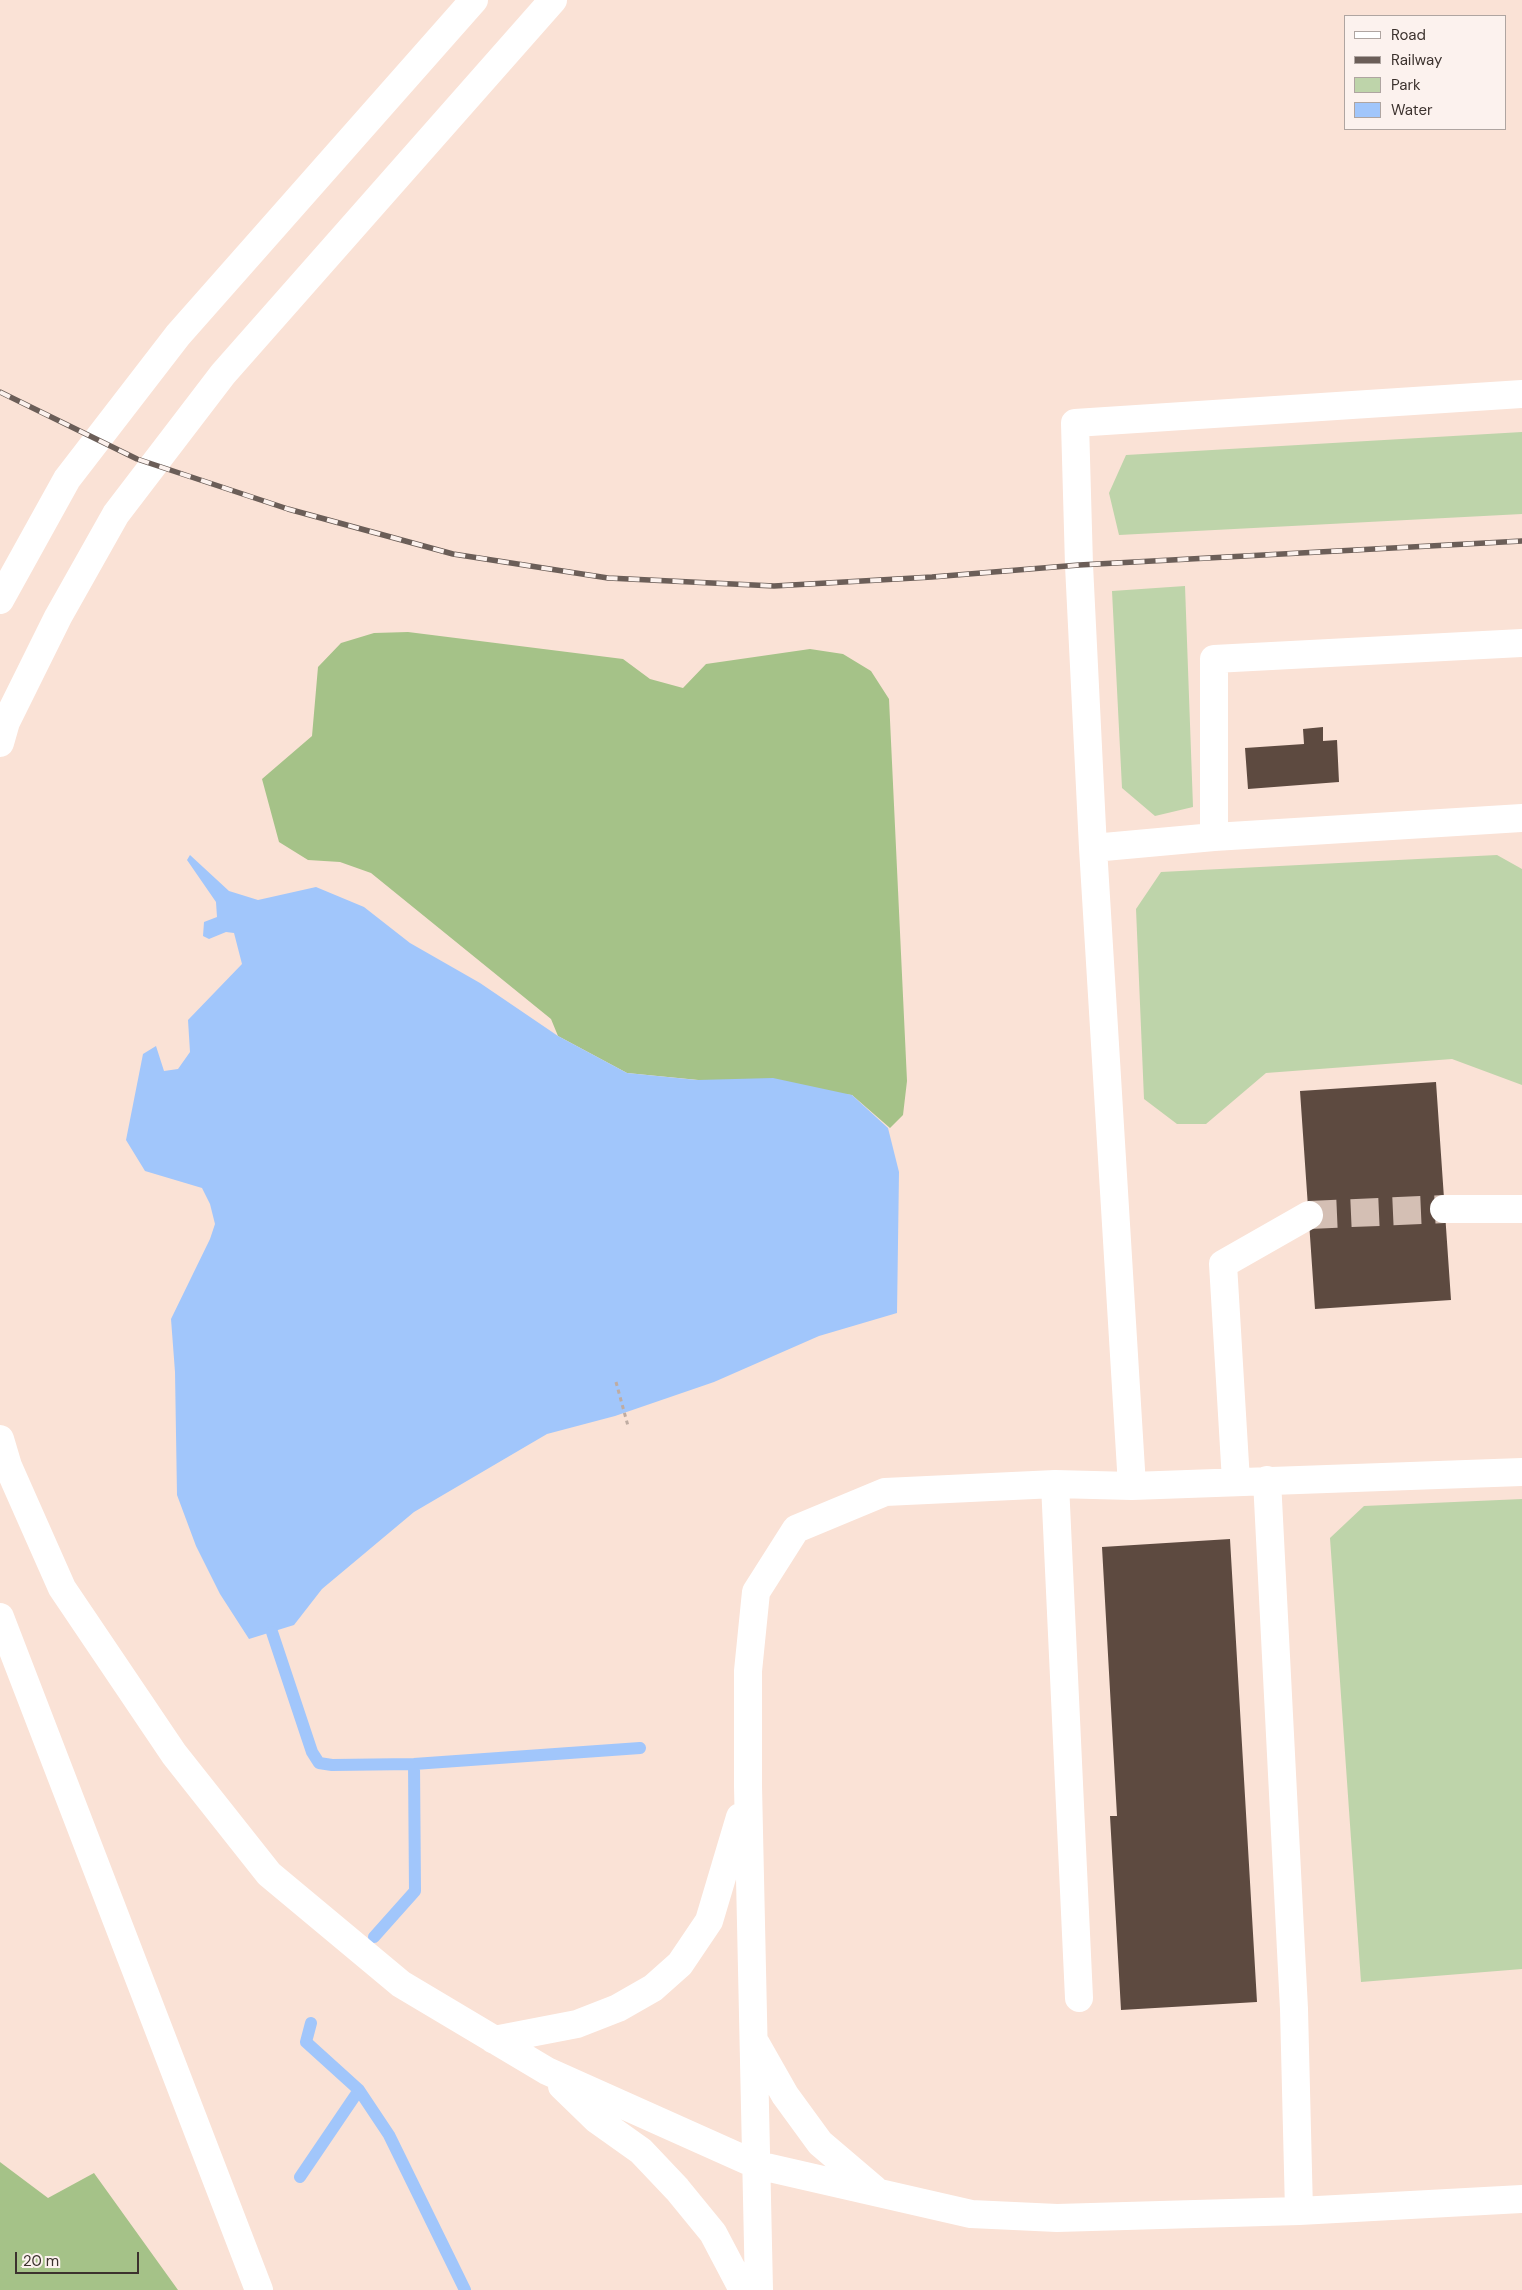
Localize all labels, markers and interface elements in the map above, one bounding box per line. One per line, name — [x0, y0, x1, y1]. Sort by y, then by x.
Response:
legend — [1344, 15, 1507, 130]
text: Road — [1391, 25, 1426, 45]
text: Railway — [1391, 50, 1442, 70]
text: Park — [1391, 75, 1421, 95]
text: Water — [1391, 100, 1432, 120]
scale bar — [18, 2242, 141, 2274]
text: 20 m — [23, 2251, 59, 2271]

